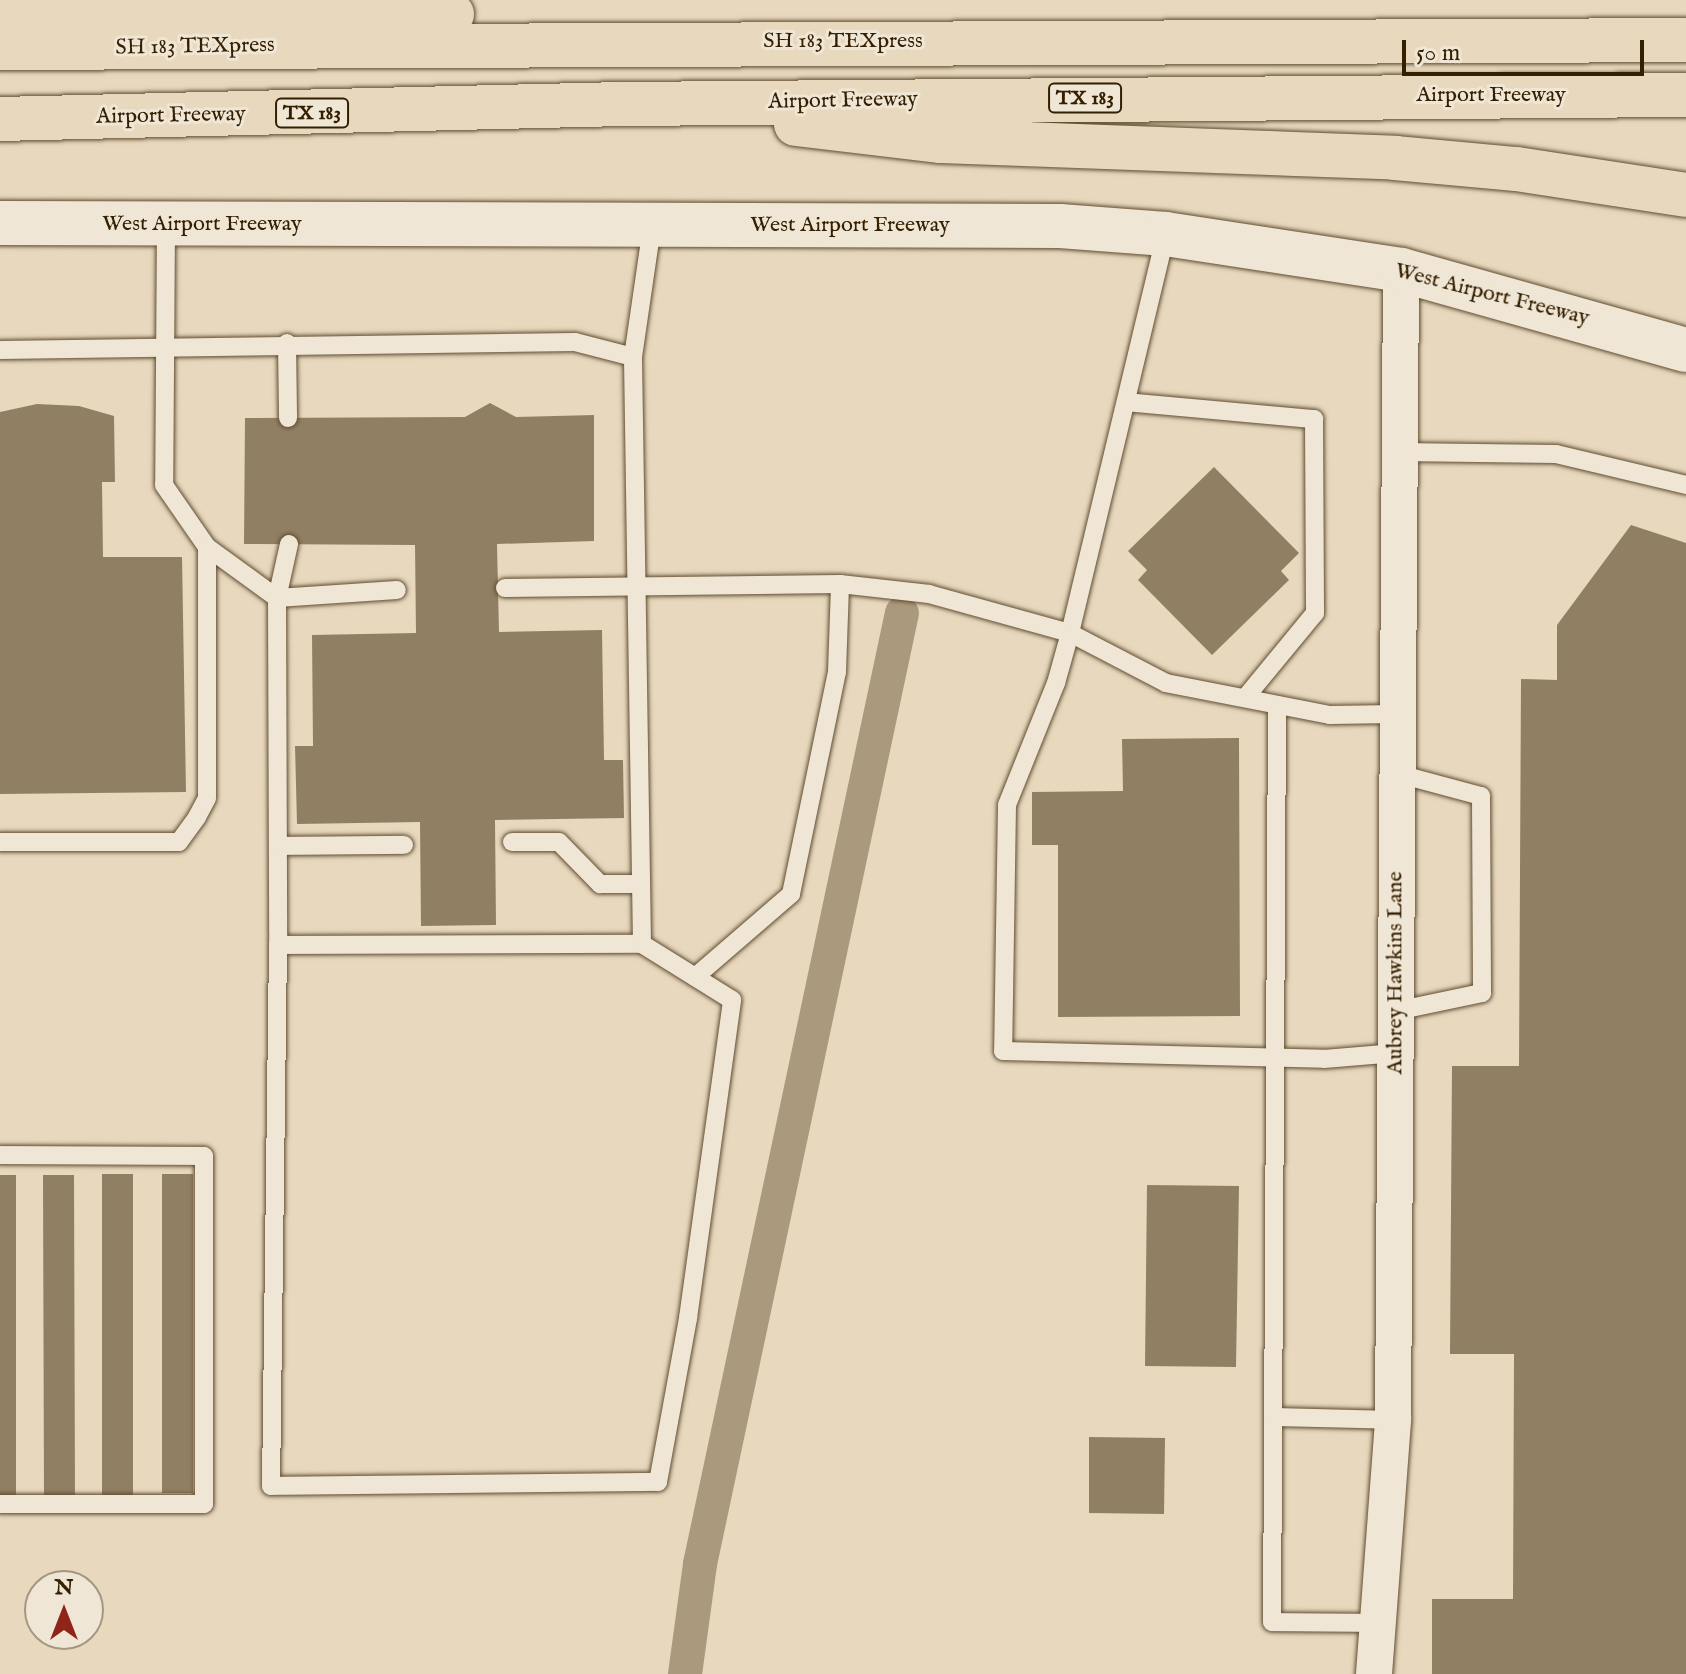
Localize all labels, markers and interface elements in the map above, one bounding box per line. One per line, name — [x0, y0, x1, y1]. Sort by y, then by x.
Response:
scale bar — [1406, 24, 1648, 74]
street label: SH 183 TEXpress — [763, 29, 923, 55]
street label: SH 183 TEXpress — [115, 32, 275, 62]
text: 50 m — [1416, 38, 1460, 69]
road number: TX 183 — [1047, 82, 1123, 114]
street label: Airport Freeway — [1416, 83, 1566, 109]
street label: Airport Freeway — [768, 86, 918, 116]
road number: TX 183 — [274, 97, 350, 129]
street label: Airport Freeway — [96, 101, 246, 131]
street label: West Airport Freeway — [102, 212, 302, 238]
street label: West Airport Freeway — [750, 213, 950, 239]
street label: West Airport Freeway — [1392, 258, 1592, 332]
street label: Aubrey Hawkins Lane — [1383, 871, 1409, 1075]
north arrow — [24, 1570, 104, 1650]
text: N — [54, 1574, 74, 1602]

